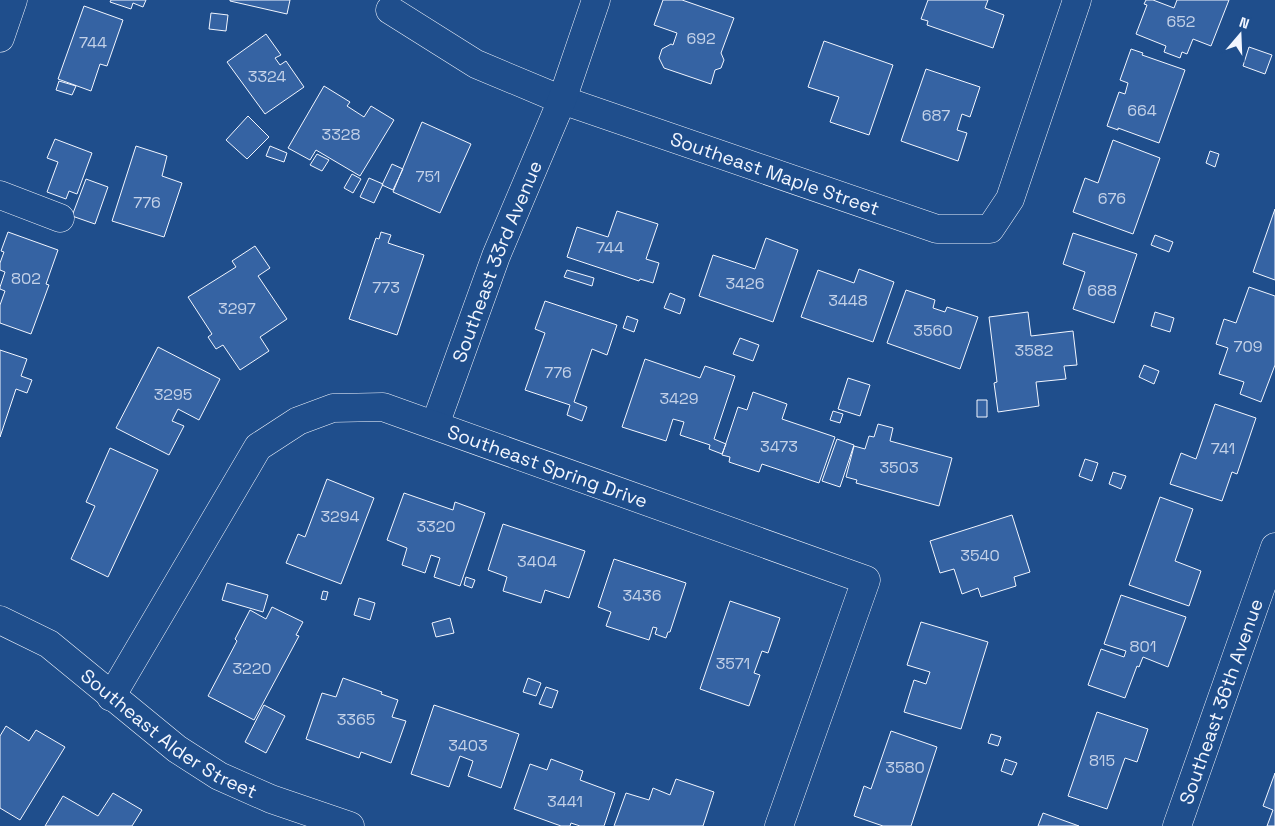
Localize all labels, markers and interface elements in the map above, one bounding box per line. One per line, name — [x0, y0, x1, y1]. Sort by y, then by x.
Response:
north arrow — [1215, 10, 1265, 60]
house number: 652 — [1167, 11, 1195, 32]
text: N — [1237, 13, 1252, 33]
house number: 692 — [686, 28, 716, 49]
house number: 744 — [79, 32, 107, 53]
house number: 3324 — [248, 66, 286, 87]
house number: 664 — [1127, 100, 1157, 121]
house number: 687 — [922, 105, 950, 126]
house number: 3328 — [322, 124, 360, 145]
street label: Southeast Maple Street — [667, 126, 883, 221]
street label: Southeast 33rd Avenue — [446, 157, 548, 366]
house number: 751 — [415, 166, 441, 187]
house number: 676 — [1098, 188, 1126, 209]
house number: 776 — [133, 192, 161, 213]
house number: 744 — [596, 237, 624, 258]
house number: 802 — [11, 268, 41, 289]
house number: 3426 — [725, 273, 765, 294]
house number: 773 — [372, 277, 400, 298]
house number: 688 — [1087, 280, 1117, 301]
house number: 3448 — [828, 290, 868, 311]
house number: 3297 — [218, 298, 256, 319]
house number: 3560 — [913, 320, 953, 341]
house number: 709 — [1234, 336, 1262, 357]
house number: 3582 — [1015, 340, 1053, 361]
house number: 776 — [544, 362, 572, 383]
house number: 3295 — [154, 384, 192, 405]
house number: 3429 — [659, 388, 699, 409]
street label: Southeast Spring Drive — [444, 419, 651, 513]
house number: 3473 — [760, 436, 798, 457]
house number: 741 — [1211, 438, 1235, 459]
house number: 3503 — [879, 457, 919, 478]
house number: 3294 — [320, 506, 360, 527]
house number: 3320 — [416, 516, 456, 537]
house number: 3540 — [960, 545, 1000, 566]
house number: 3404 — [517, 551, 557, 572]
house number: 3436 — [622, 585, 662, 606]
street label: Southeast 36th Avenue — [1173, 595, 1268, 808]
house number: 801 — [1130, 636, 1156, 657]
house number: 3571 — [716, 653, 750, 674]
house number: 3220 — [232, 658, 272, 679]
street label: Southeast Alder Street — [76, 663, 261, 804]
house number: 3365 — [337, 709, 375, 730]
house number: 3403 — [448, 735, 488, 756]
house number: 815 — [1089, 750, 1115, 771]
house number: 3580 — [885, 757, 925, 778]
house number: 3441 — [547, 791, 583, 812]

